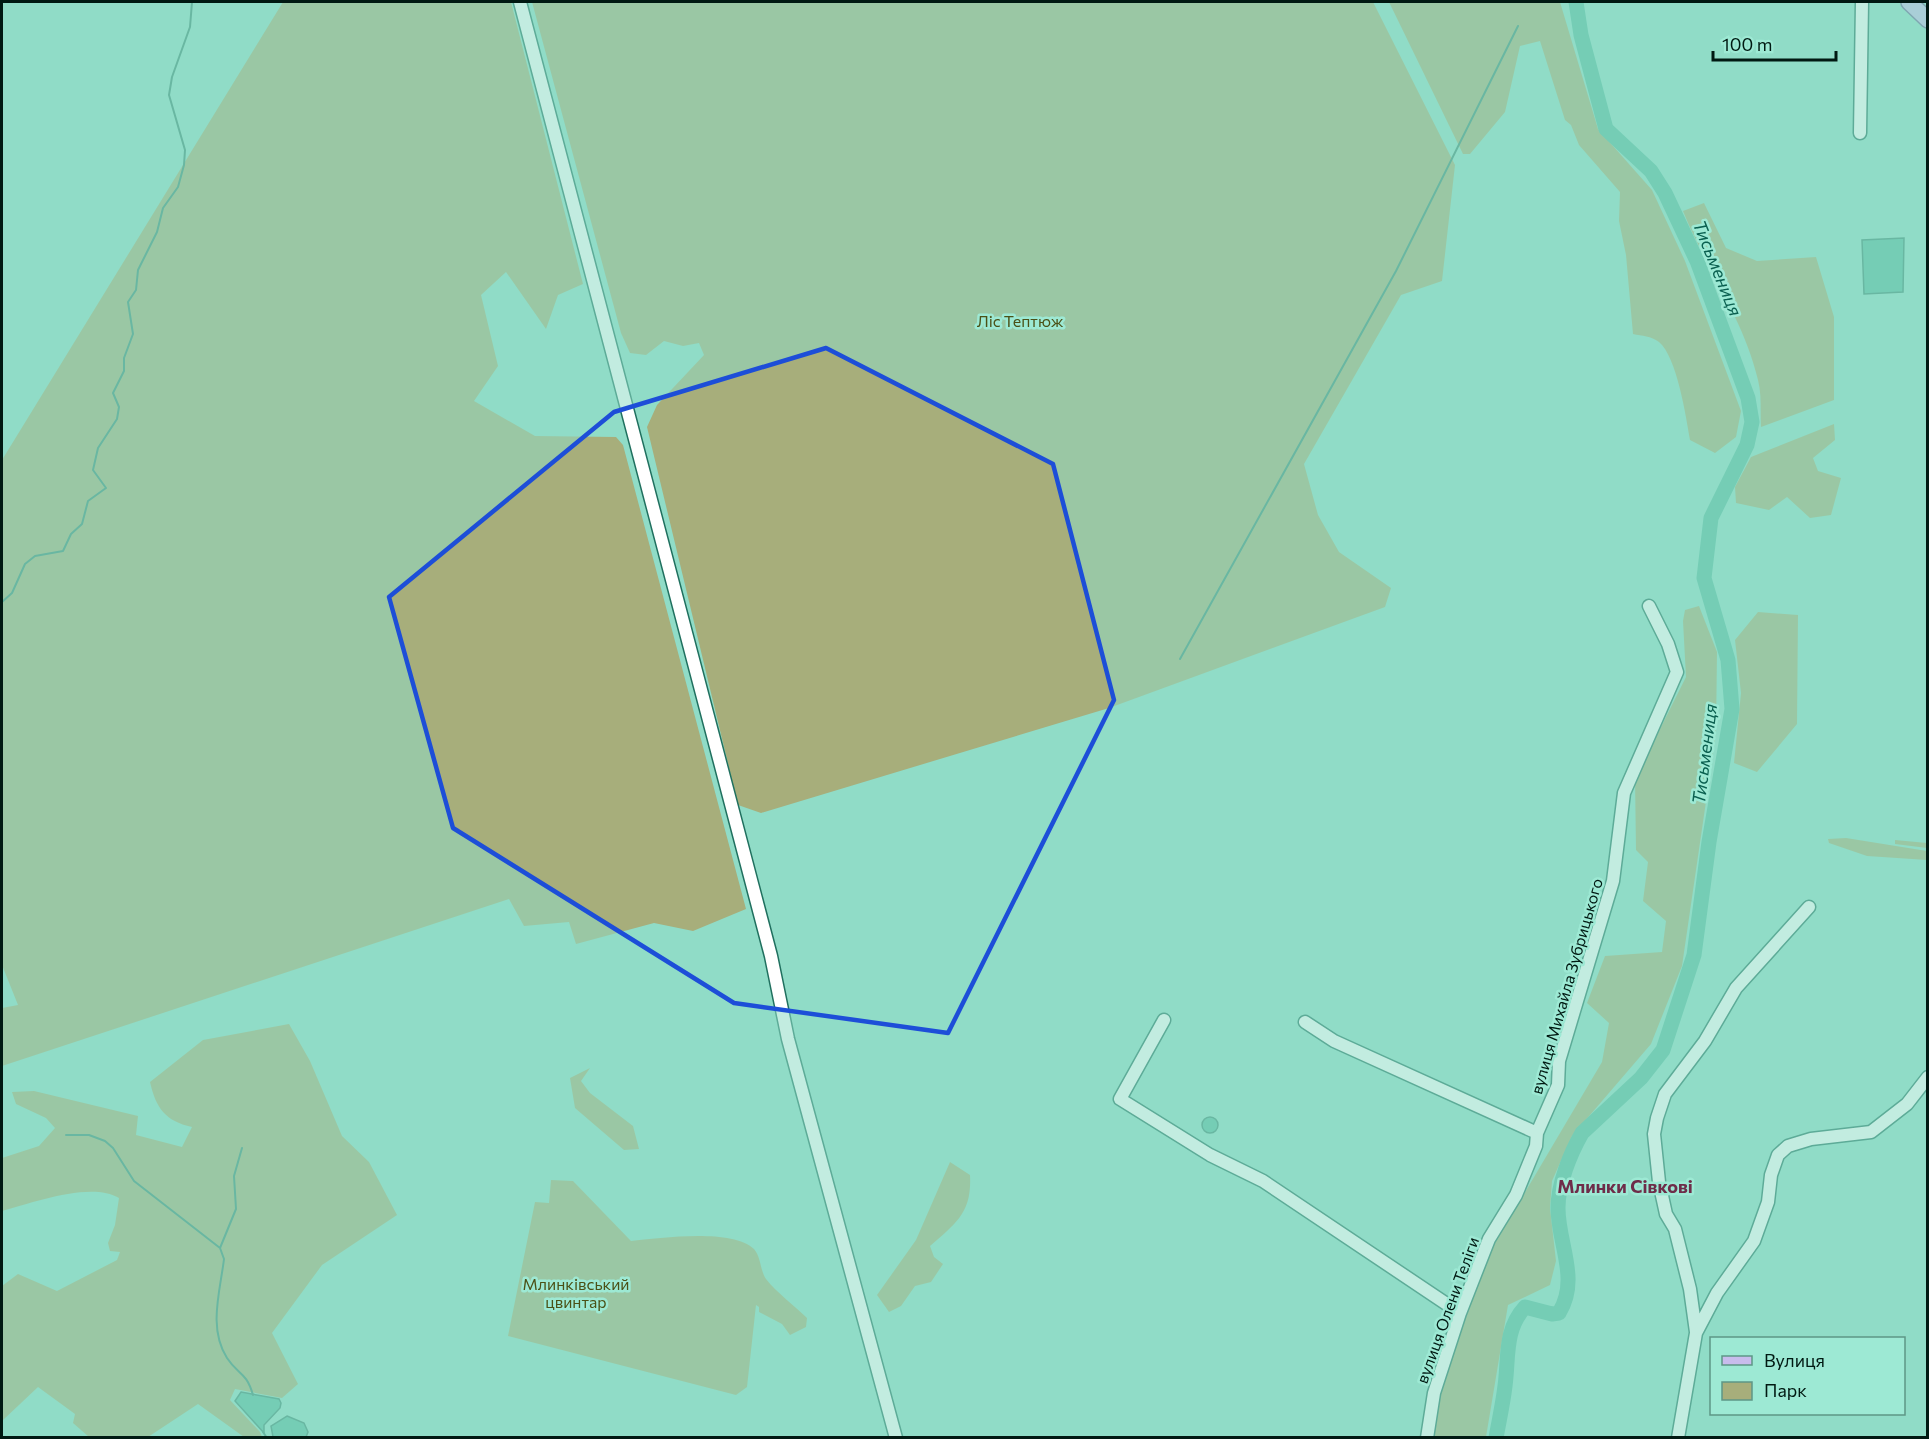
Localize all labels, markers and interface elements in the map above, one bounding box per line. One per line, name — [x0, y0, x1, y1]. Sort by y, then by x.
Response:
scale bar — [1713, 24, 1836, 62]
text: 100 m — [1722, 33, 1772, 55]
water label: Тисьмениця — [1689, 217, 1747, 319]
park label: Ліс Тептюж — [977, 311, 1064, 330]
water label: Тисьмениця — [1687, 702, 1721, 806]
street label: вулиця Михайла Зубрицького — [1526, 876, 1606, 1096]
district label: Млинки Сівкові — [1557, 1175, 1693, 1197]
street label: вулиця Олени Теліги — [1412, 1234, 1482, 1386]
park label: Млинківський цвинтар — [522, 1274, 630, 1311]
legend — [1710, 1337, 1905, 1415]
text: Вулиця — [1764, 1349, 1825, 1371]
text: Парк — [1764, 1379, 1807, 1401]

